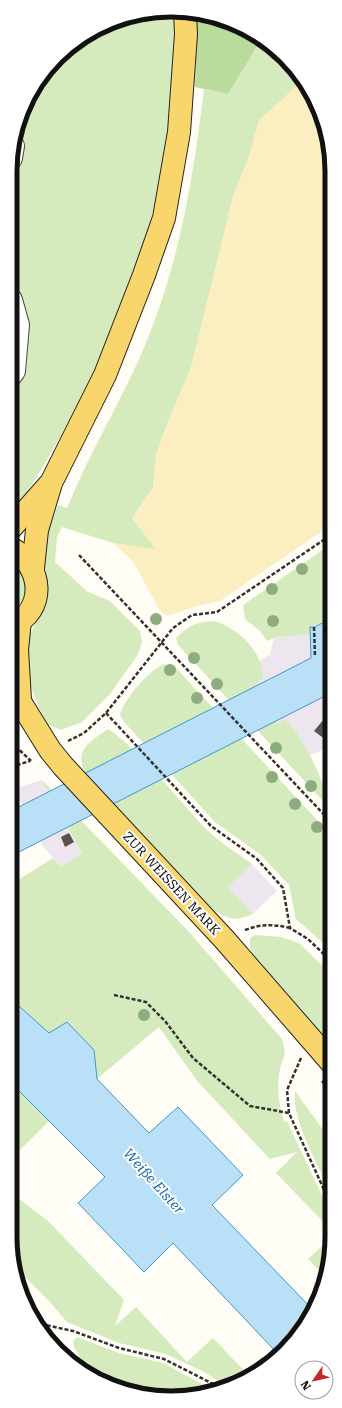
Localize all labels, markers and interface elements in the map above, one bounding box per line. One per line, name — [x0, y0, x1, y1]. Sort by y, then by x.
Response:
street label: ZUR WEISSEN MARK — [120, 829, 224, 938]
water label: Weiße Elster — [121, 1145, 188, 1217]
north arrow — [294, 1360, 334, 1400]
text: N — [298, 1378, 314, 1392]

